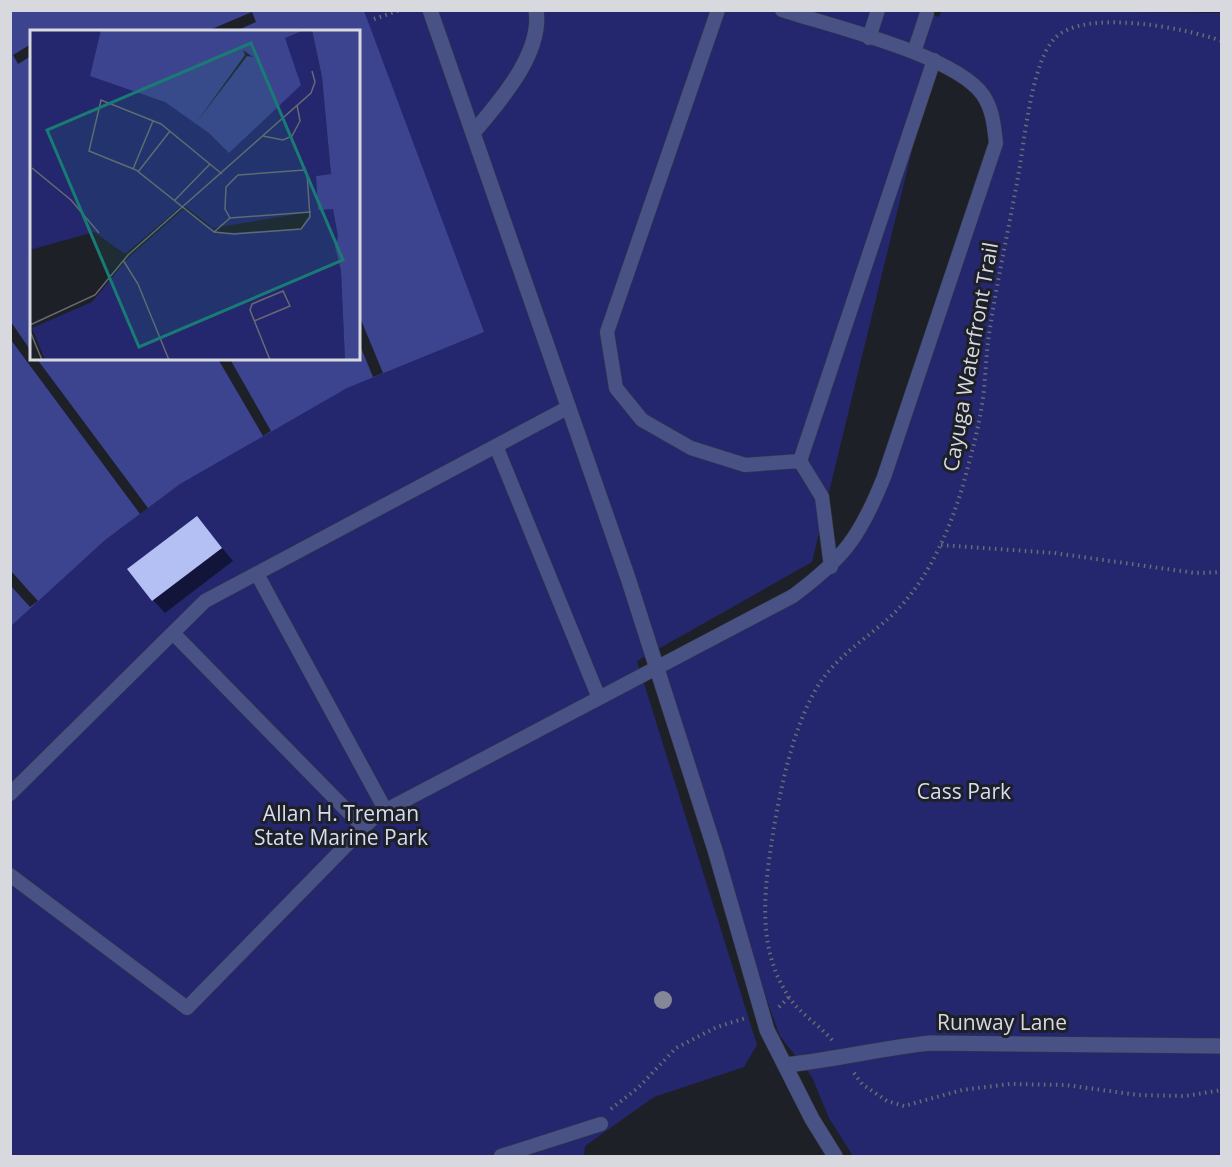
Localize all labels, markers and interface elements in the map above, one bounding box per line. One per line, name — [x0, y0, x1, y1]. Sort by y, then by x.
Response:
inset map — [30, 30, 360, 360]
street label: Cayuga Waterfront Trail — [936, 240, 1004, 474]
park label: Cass Park — [917, 777, 1011, 805]
park label: Allan H. Treman State Marine Park — [254, 799, 428, 851]
street label: Runway Lane — [937, 1008, 1067, 1036]

